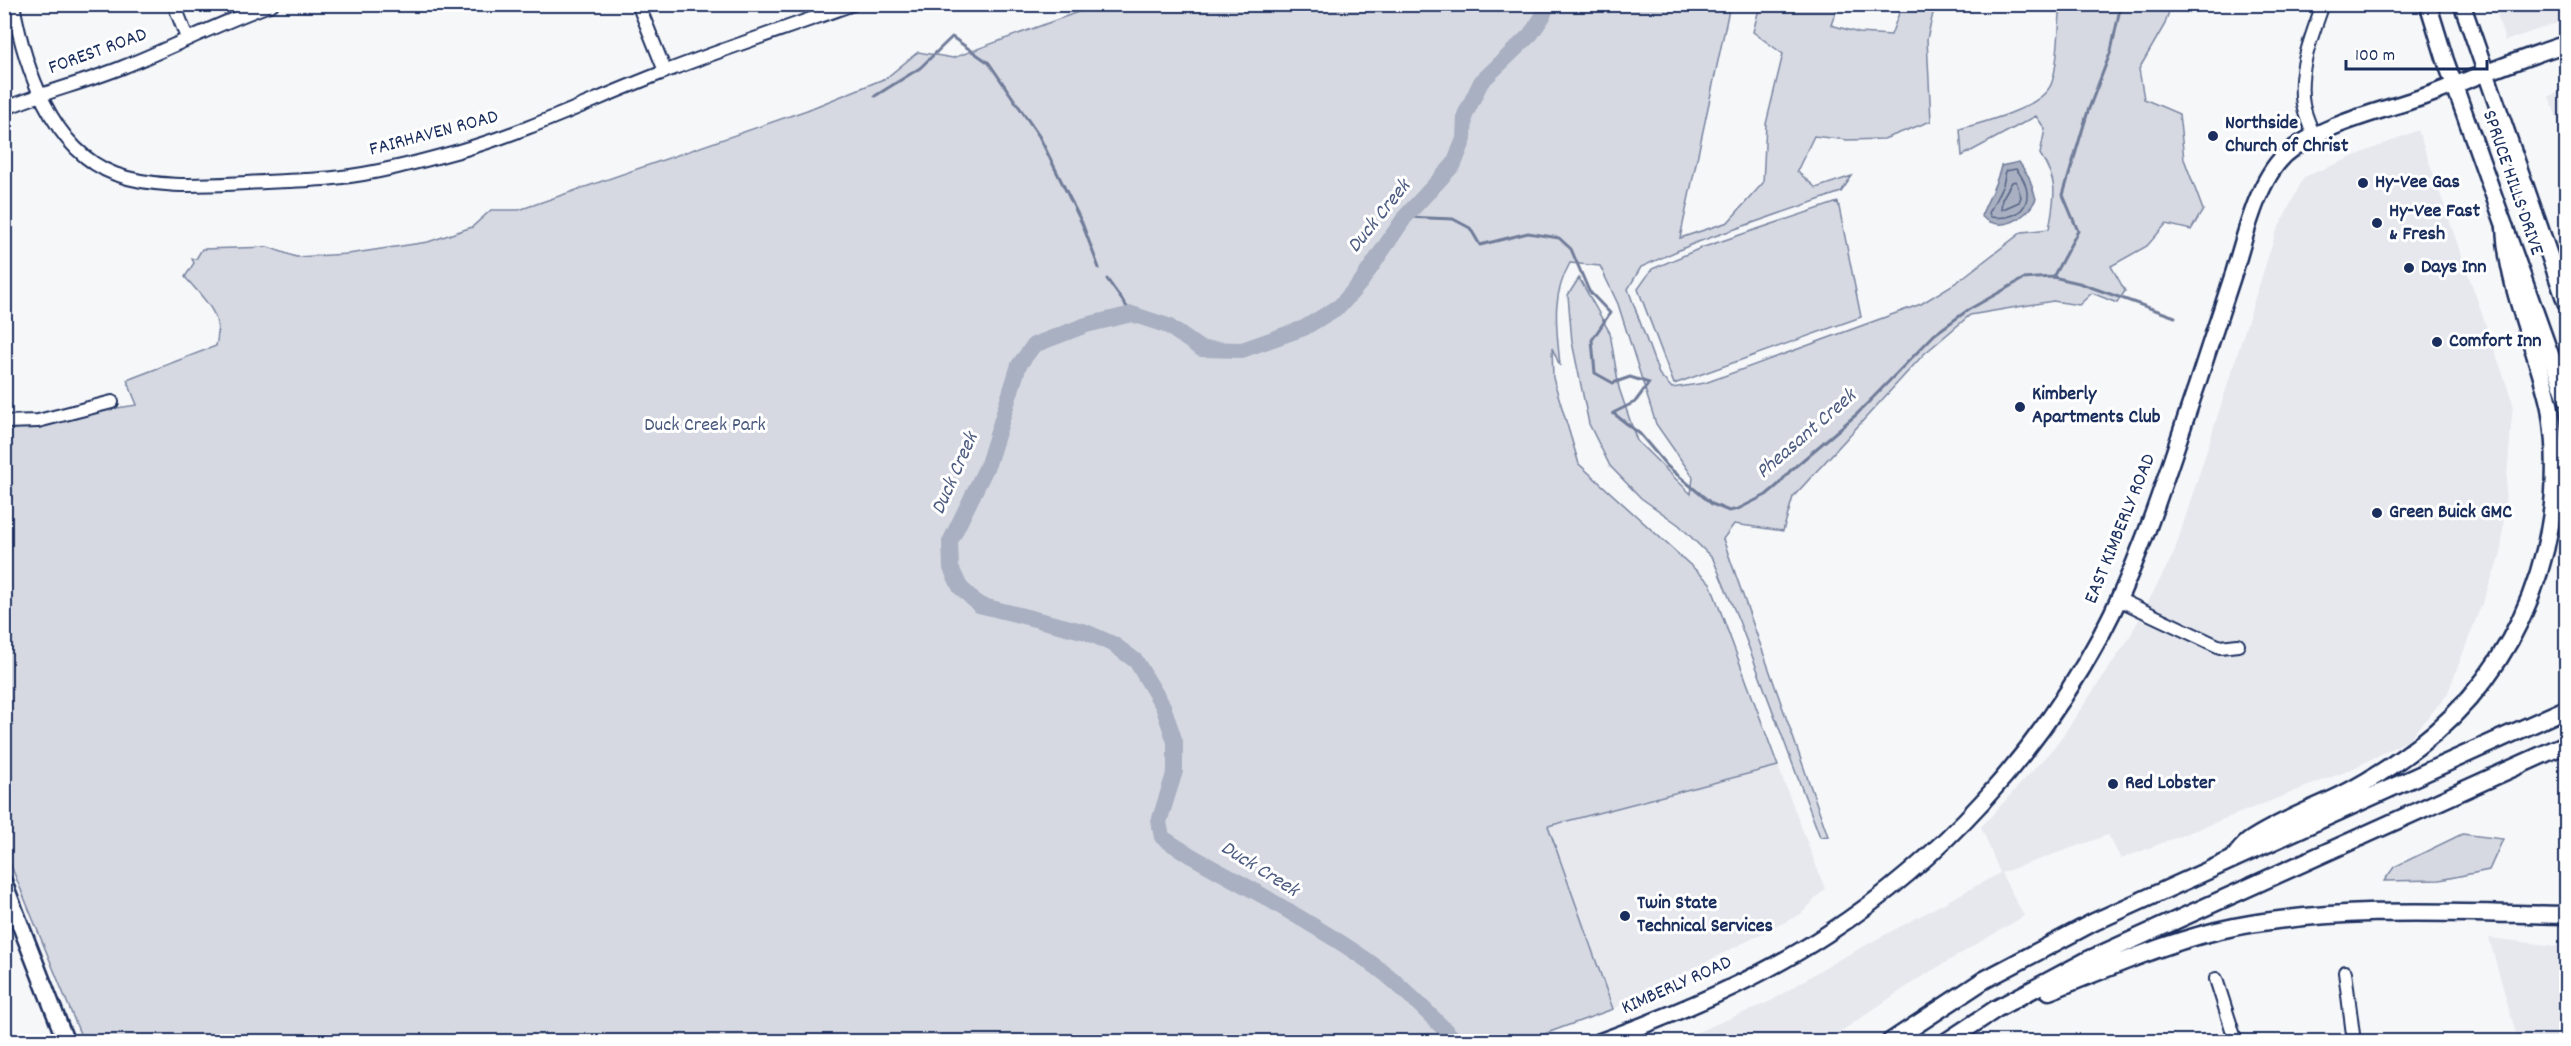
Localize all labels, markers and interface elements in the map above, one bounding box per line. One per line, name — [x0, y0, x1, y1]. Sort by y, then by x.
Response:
street label: FOREST ROAD — [45, 21, 151, 83]
scale bar — [2346, 33, 2487, 71]
text: 100 m — [2355, 44, 2395, 69]
street label: FAIRHAVEN ROAD — [366, 103, 502, 165]
street label: SPRUCE HILLS DRIVE — [2474, 107, 2550, 259]
place label: Northside Church of Christ — [2225, 110, 2349, 161]
marker: Northside Church of Christ — [2206, 129, 2220, 143]
place label: Hy-Vee Gas — [2375, 169, 2460, 197]
water label: Duck Creek — [1341, 172, 1421, 260]
marker: Hy-Vee Gas — [2356, 176, 2370, 190]
place label: Hy-Vee Fast & Fresh — [2389, 198, 2481, 249]
marker: Hy-Vee Fast & Fresh — [2370, 216, 2384, 230]
place label: Days Inn — [2421, 254, 2486, 282]
marker: Days Inn — [2402, 261, 2416, 275]
place label: Comfort Inn — [2449, 328, 2542, 356]
marker: Comfort Inn — [2430, 335, 2444, 349]
water label: Pheasant Creek — [1750, 381, 1866, 487]
place label: Kimberly Apartments Club — [2032, 381, 2161, 432]
marker: Kimberly Apartments Club — [2013, 400, 2027, 414]
park label: Duck Creek Park — [644, 412, 766, 440]
water label: Duck Creek — [925, 426, 988, 520]
street label: EAST KIMBERLY ROAD — [2078, 450, 2164, 608]
place label: Green Buick GMC — [2389, 499, 2512, 527]
marker: Green Buick GMC — [2370, 506, 2384, 520]
place label: Red Lobster — [2125, 770, 2216, 798]
marker: Red Lobster — [2106, 777, 2120, 791]
water label: Duck Creek — [1214, 834, 1306, 907]
place label: Twin State Technical Services — [1637, 890, 1773, 941]
marker: Twin State Technical Services — [1618, 909, 1632, 923]
street label: KIMBERLY ROAD — [1617, 949, 1737, 1023]

